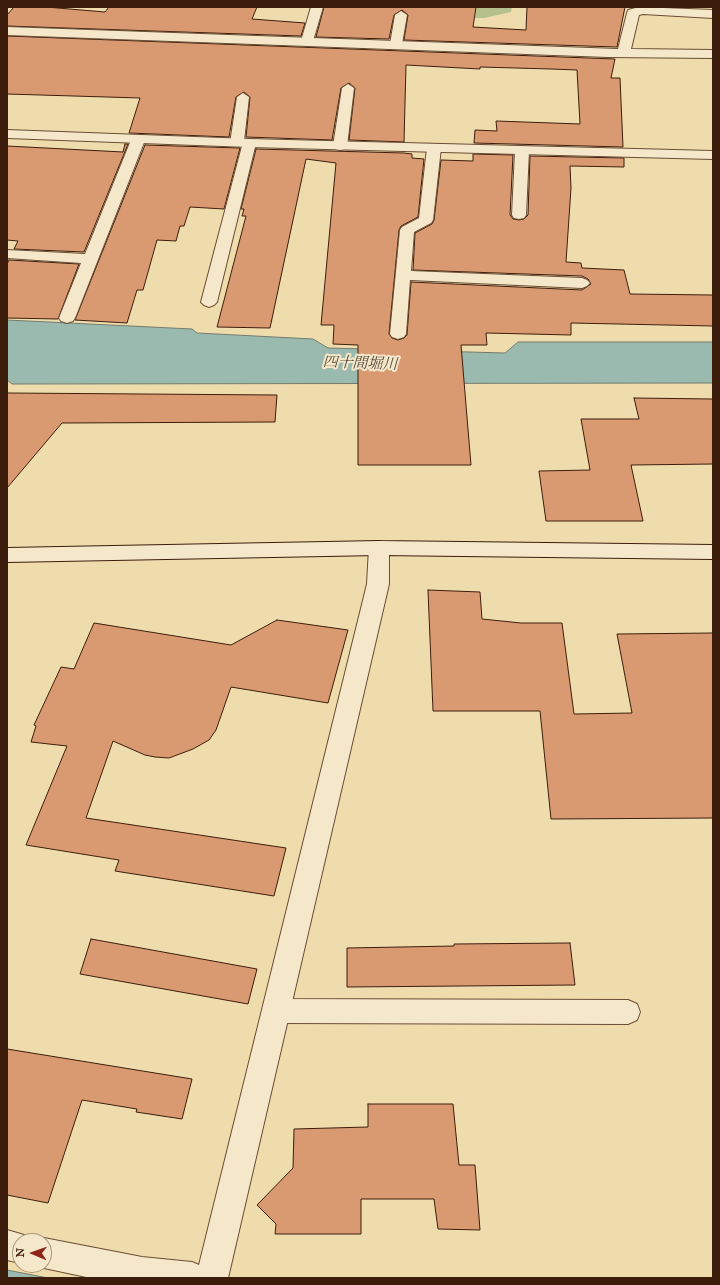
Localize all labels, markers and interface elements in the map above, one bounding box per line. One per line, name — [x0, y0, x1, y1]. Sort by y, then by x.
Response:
water label: 四十間堀川 — [322, 354, 398, 374]
north arrow — [12, 1233, 52, 1273]
text: N — [14, 1248, 27, 1257]

